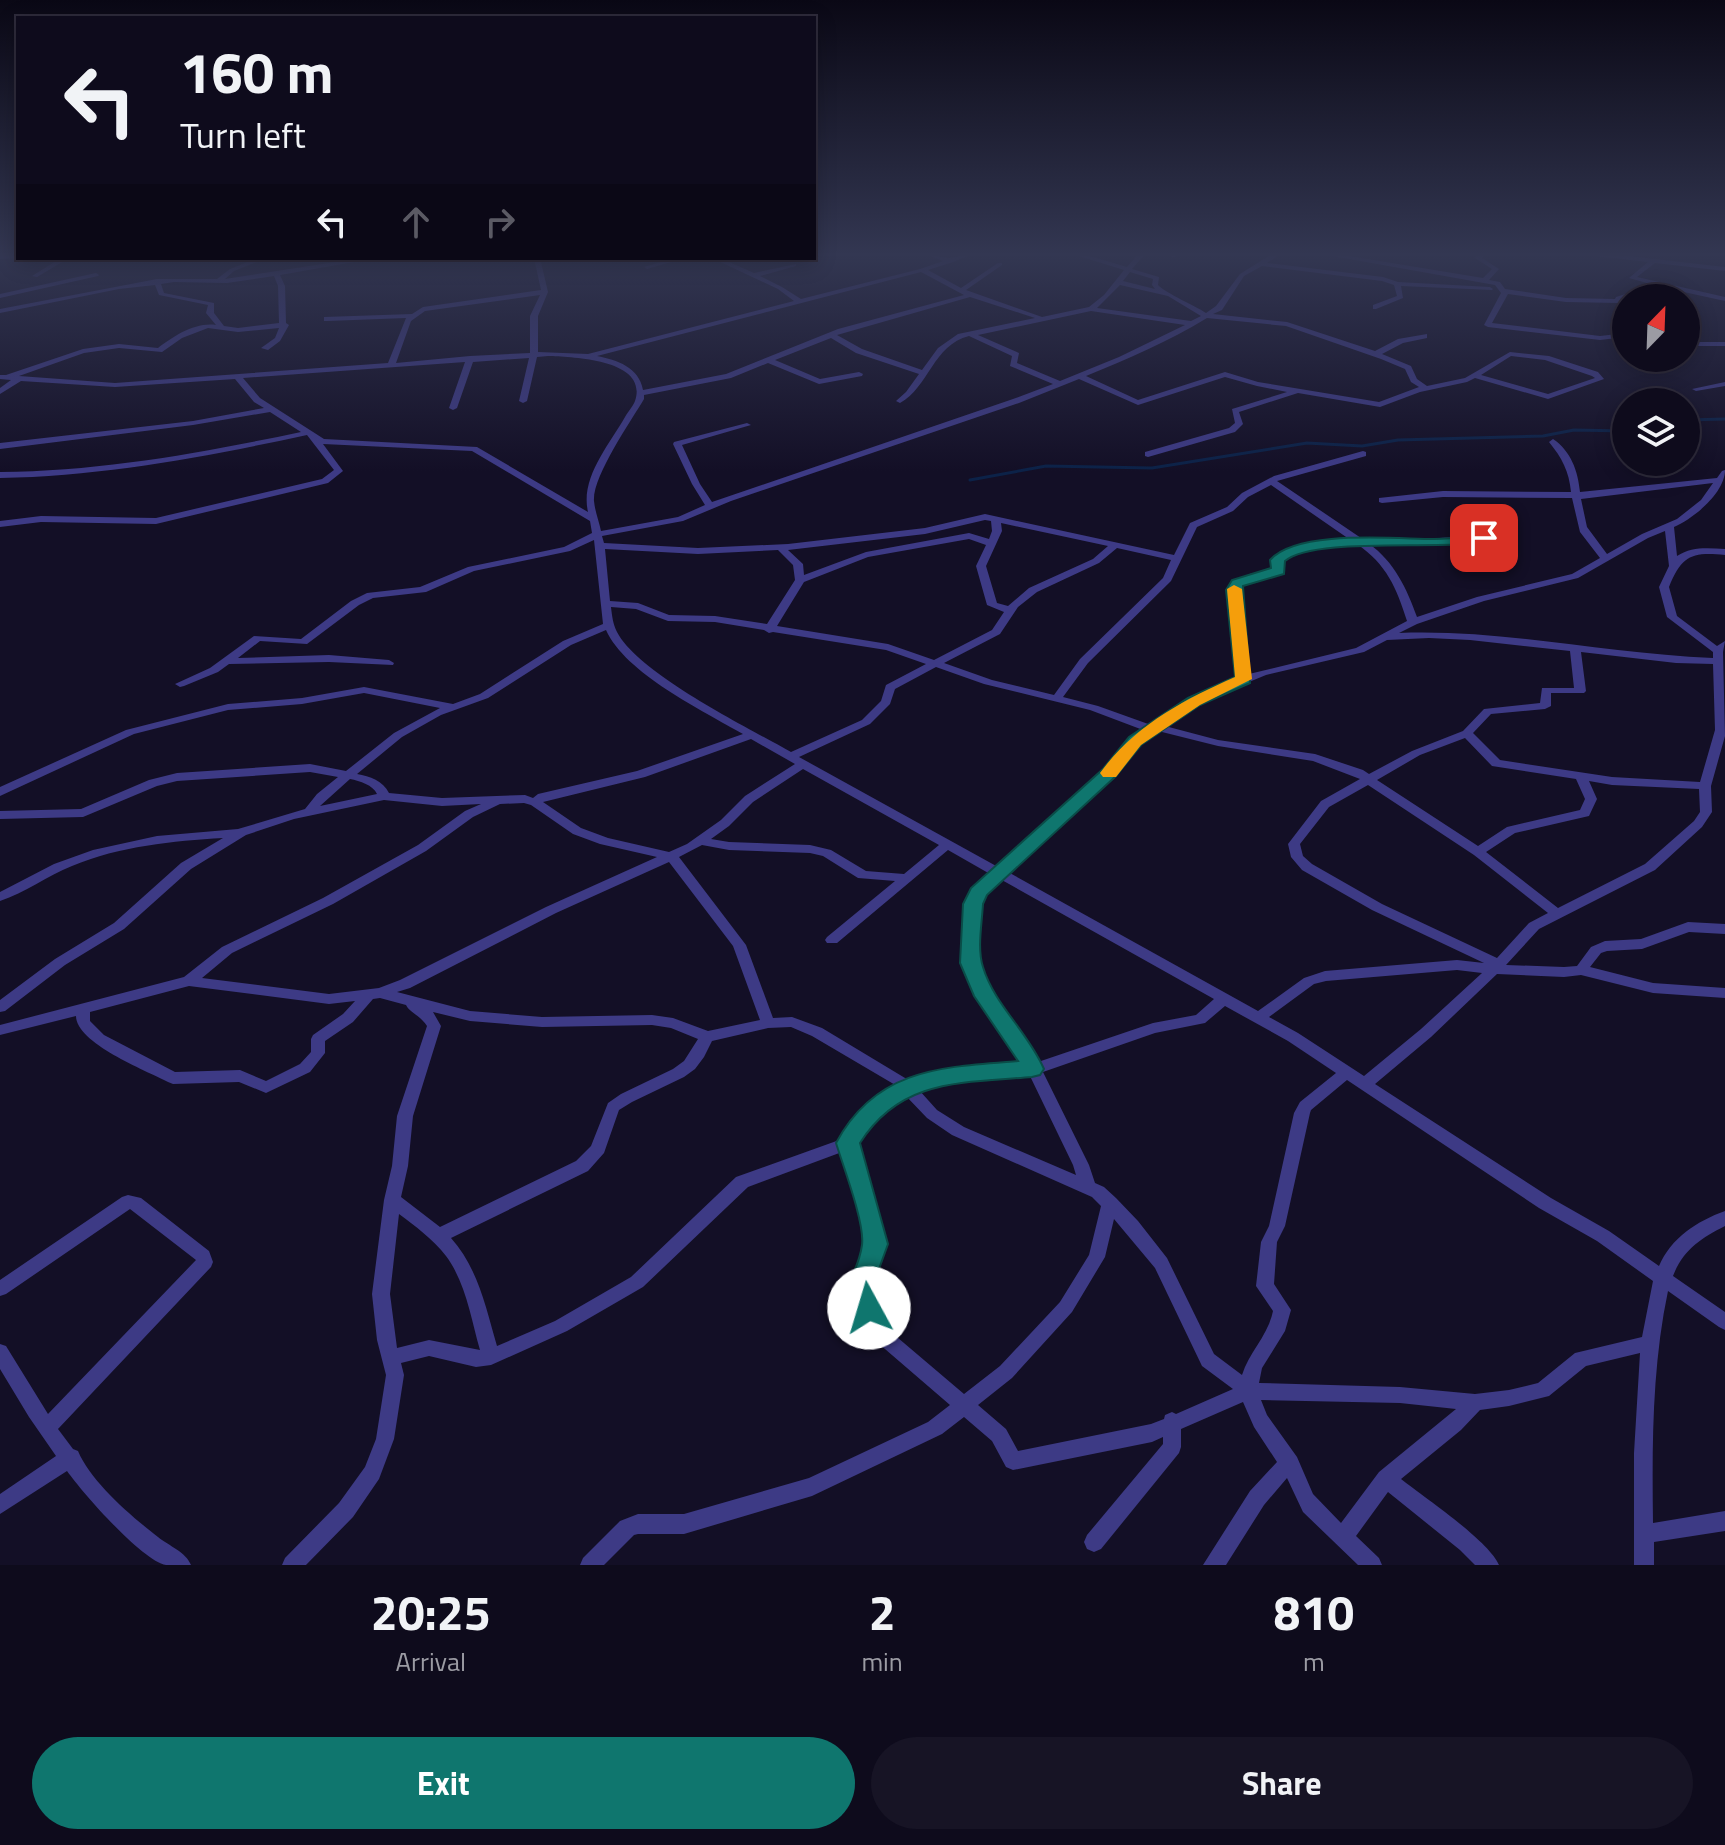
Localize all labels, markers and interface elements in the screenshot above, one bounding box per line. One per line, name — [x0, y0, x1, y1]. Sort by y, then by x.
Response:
text: 160 m — [180, 30, 333, 115]
icon: left — [48, 48, 152, 152]
text: Turn left — [180, 107, 306, 162]
icon: left — [310, 200, 354, 244]
icon: ahead — [394, 200, 438, 244]
icon: right — [478, 200, 522, 244]
north arrow — [1612, 284, 1700, 372]
map controls — [1612, 284, 1700, 476]
button: layers — [1612, 388, 1700, 476]
pin — [1450, 504, 1518, 572]
icon: arrive — [1462, 516, 1506, 560]
position arrow — [827, 1266, 911, 1350]
text: 20:25 — [371, 1576, 491, 1649]
text: 2 — [869, 1576, 896, 1649]
text: 810 — [1274, 1576, 1354, 1649]
text: Arrival — [395, 1642, 466, 1681]
text: min — [861, 1642, 903, 1681]
text: m — [1303, 1642, 1325, 1681]
button: Exit — [32, 1737, 855, 1829]
button: Share — [871, 1737, 1693, 1829]

